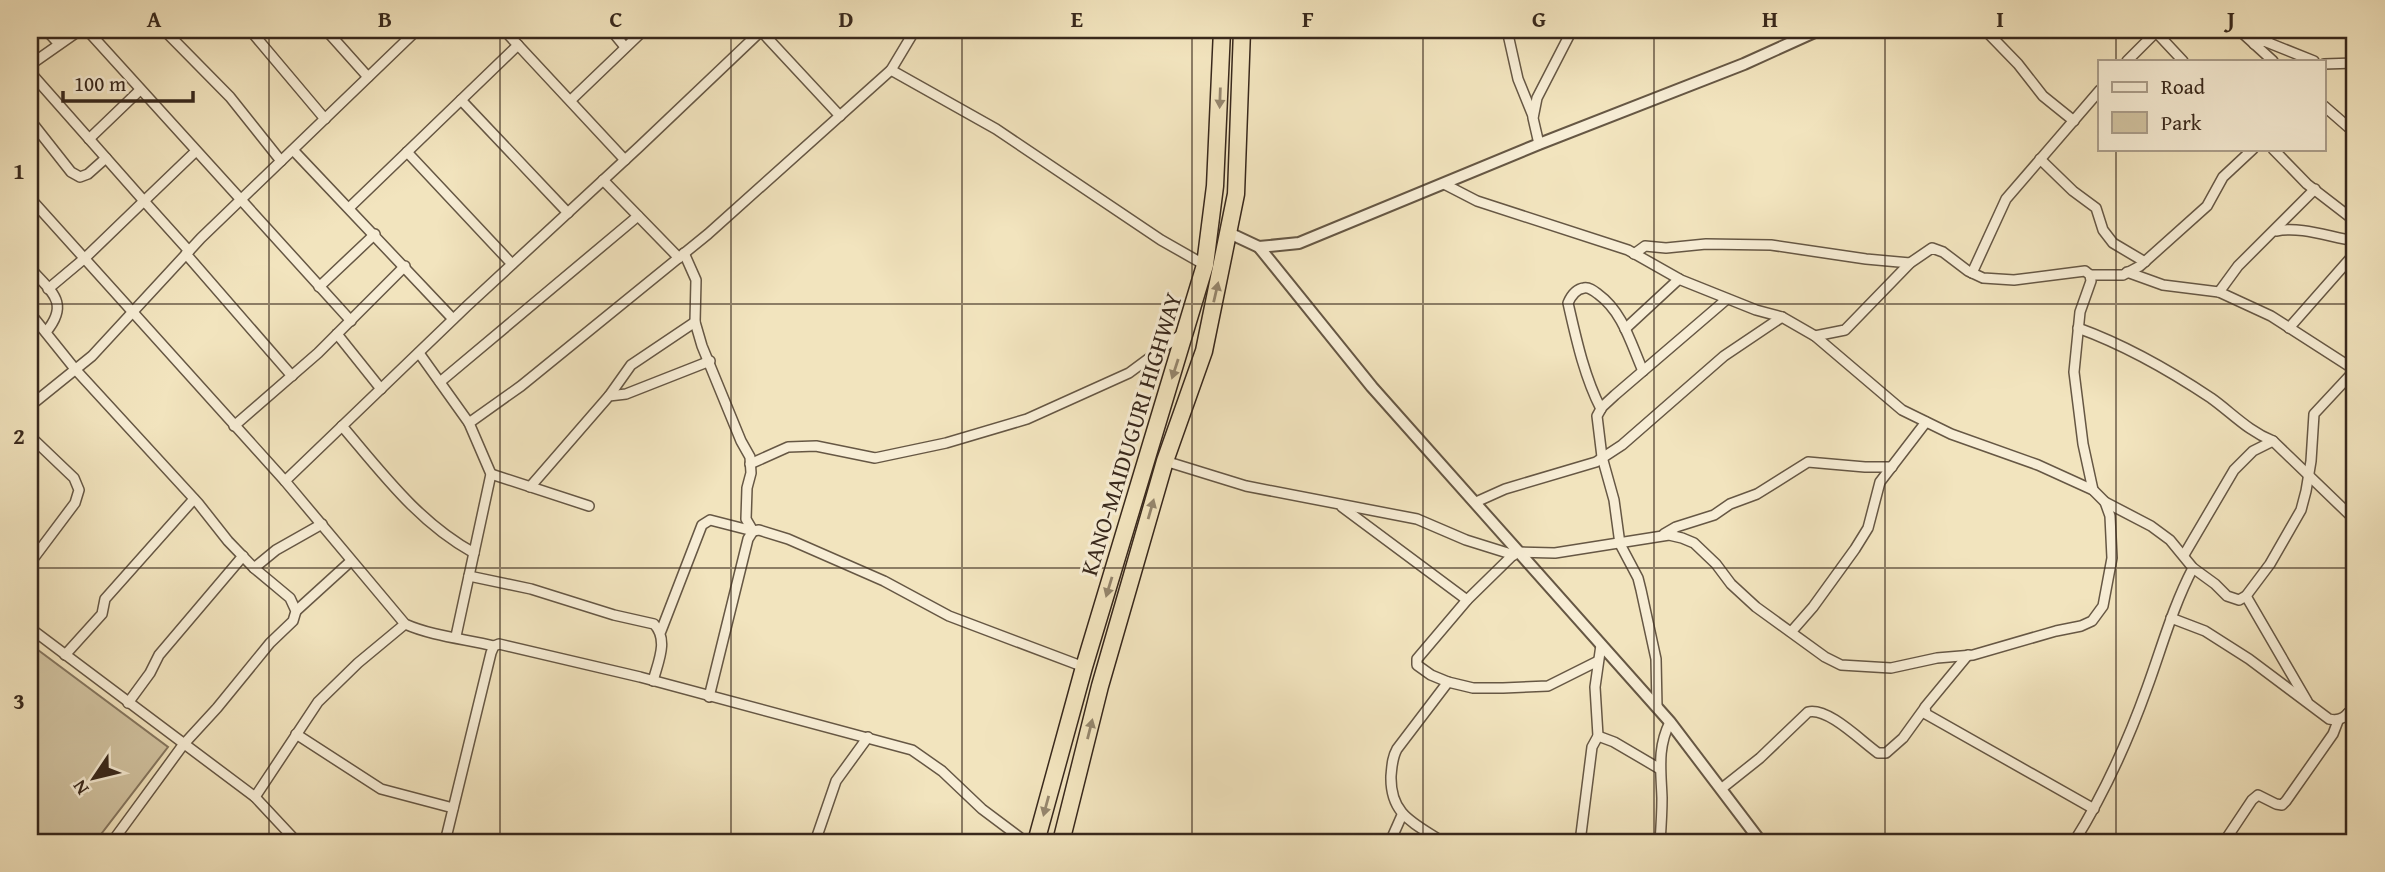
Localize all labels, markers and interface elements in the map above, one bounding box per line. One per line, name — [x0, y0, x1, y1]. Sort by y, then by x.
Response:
text: A — [147, 2, 162, 35]
text: B — [378, 2, 392, 35]
text: C — [609, 2, 623, 35]
text: D — [839, 2, 854, 35]
text: E — [1071, 2, 1083, 35]
text: F — [1302, 2, 1314, 35]
text: G — [1532, 2, 1546, 35]
text: H — [1762, 2, 1778, 35]
text: I — [1996, 2, 2004, 35]
text: J — [2223, 2, 2235, 35]
scale bar — [63, 60, 192, 104]
legend — [2098, 60, 2326, 150]
text: 100 m — [74, 68, 126, 99]
text: Road — [2161, 71, 2206, 102]
one-way arrow — [1214, 87, 1225, 109]
text: Park — [2161, 107, 2202, 138]
text: 1 — [13, 154, 25, 187]
one-way arrow — [1211, 281, 1222, 303]
street label: KANO-MAIDUGURI HIGHWAY — [1071, 288, 1191, 580]
one-way arrow — [1169, 359, 1180, 380]
text: 2 — [13, 419, 25, 452]
one-way arrow — [1146, 498, 1157, 520]
one-way arrow — [1103, 577, 1113, 598]
text: 3 — [13, 684, 25, 717]
one-way arrow — [1085, 717, 1096, 739]
north arrow — [60, 742, 130, 812]
text: N — [65, 774, 95, 801]
one-way arrow — [1040, 795, 1051, 817]

